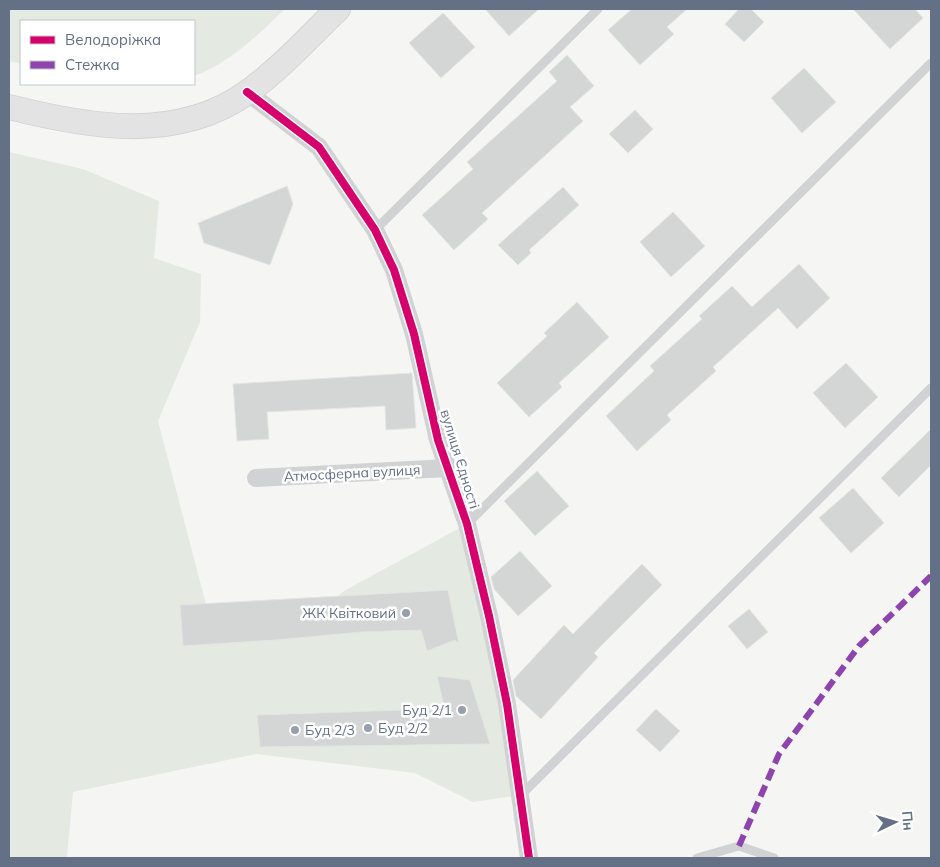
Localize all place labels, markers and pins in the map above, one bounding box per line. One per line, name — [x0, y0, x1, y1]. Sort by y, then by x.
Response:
place label: ЖК Квітковий — [302, 604, 396, 622]
marker: ЖК Квітковий — [400, 607, 412, 619]
place label: Буд 2/1 — [402, 701, 452, 719]
marker: Буд 2/1 — [456, 704, 468, 716]
place label: Буд 2/2 — [378, 719, 428, 737]
place label: Буд 2/3 — [305, 721, 355, 739]
marker: Буд 2/2 — [362, 722, 374, 734]
marker: Буд 2/3 — [289, 724, 301, 736]

